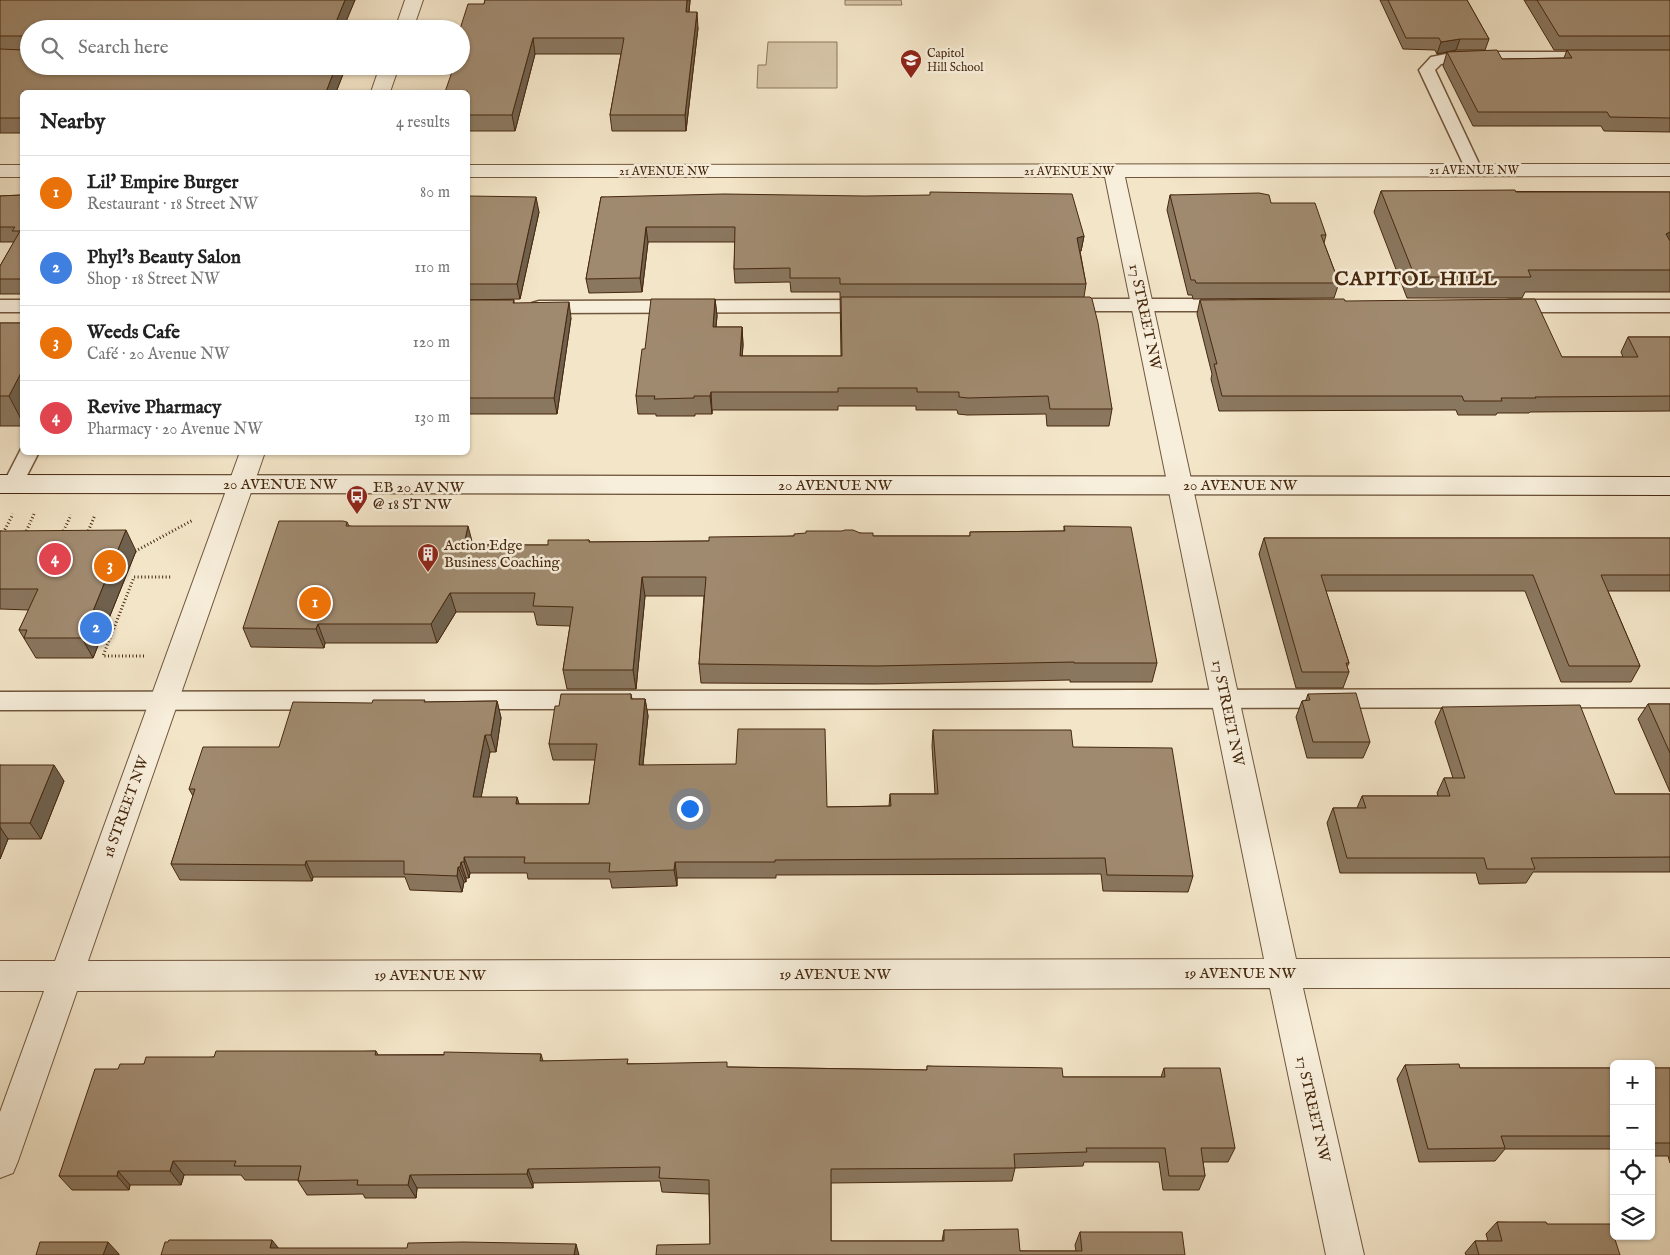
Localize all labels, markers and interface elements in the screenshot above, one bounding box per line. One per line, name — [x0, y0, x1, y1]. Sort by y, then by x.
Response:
search box — [20, 20, 470, 75]
icon: search — [38, 34, 66, 62]
text: Search here — [78, 36, 169, 60]
place label: Capitol Hill School — [927, 46, 984, 75]
school or university icon: Capitol Hill School — [899, 48, 923, 79]
text: Nearby — [40, 109, 105, 136]
text: 4 results — [396, 113, 450, 133]
street label: 21 AVENUE NW — [1429, 163, 1519, 178]
street label: 21 AVENUE NW — [619, 164, 709, 179]
street label: 21 AVENUE NW — [1024, 164, 1114, 179]
text: Lil' Empire Burger — [87, 171, 239, 195]
text: 1 — [53, 183, 59, 203]
text: 80 m — [420, 183, 450, 203]
text: Restaurant · 18 Street NW — [87, 195, 258, 215]
text: Phyl's Beauty Salon — [87, 246, 241, 270]
text: 2 — [52, 258, 60, 278]
text: 110 m — [414, 258, 450, 278]
street label: 17 STREET NW — [1124, 262, 1166, 373]
district label: CAPITOL HILL — [1334, 267, 1498, 292]
text: Shop · 18 Street NW — [87, 270, 220, 290]
text: Weeds Cafe — [87, 321, 180, 345]
text: 3 — [53, 333, 59, 353]
text: 120 m — [413, 333, 450, 353]
text: Café · 20 Avenue NW — [87, 345, 229, 365]
text: Revive Pharmacy — [87, 396, 221, 420]
text: 4 — [52, 408, 60, 428]
text: 130 m — [414, 408, 450, 428]
text: Pharmacy · 20 Avenue NW — [87, 420, 262, 440]
street label: 20 AVENUE NW — [223, 475, 338, 494]
street label: 20 AVENUE NW — [778, 476, 893, 495]
street label: 20 AVENUE NW — [1183, 476, 1298, 495]
place label: EB 20 AV NW @ 18 ST NW — [373, 478, 465, 514]
bus stop icon: EB 20 AV NW @ 18 ST NW — [345, 484, 369, 515]
place label: Action Edge Business Coaching — [443, 536, 560, 572]
pin: 4 — [39, 540, 71, 578]
building icon: Action Edge Business Coaching — [416, 542, 440, 573]
pin: 3 — [94, 547, 126, 585]
pin: 1 — [299, 584, 331, 622]
pin: 2 — [80, 609, 112, 647]
street label: 17 STREET NW — [1207, 658, 1249, 769]
street label: 18 STREET NW — [99, 753, 153, 861]
your location — [677, 796, 703, 822]
street label: 19 AVENUE NW — [1184, 964, 1297, 983]
street label: 19 AVENUE NW — [779, 965, 892, 984]
street label: 19 AVENUE NW — [374, 966, 487, 985]
street label: 17 STREET NW — [1292, 1054, 1335, 1164]
map controls — [1610, 1060, 1655, 1240]
button: + — [1610, 1060, 1655, 1105]
button: − — [1610, 1105, 1655, 1150]
button: locate — [1610, 1150, 1655, 1195]
button: layers — [1610, 1195, 1655, 1240]

